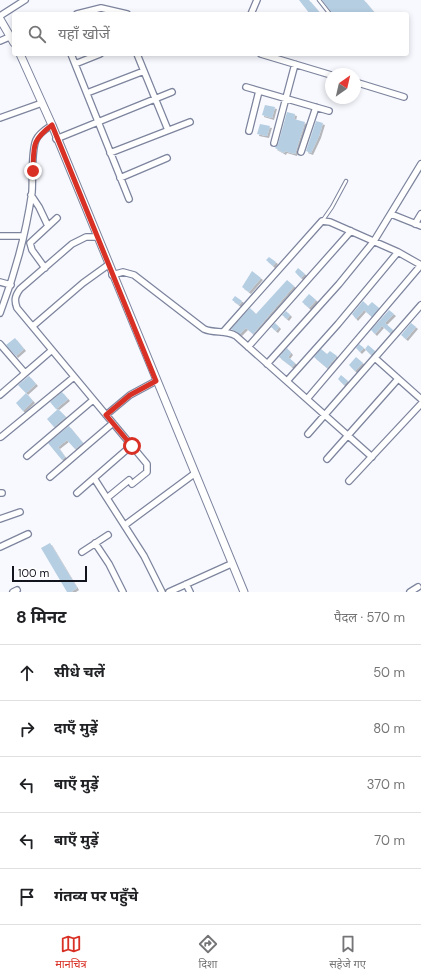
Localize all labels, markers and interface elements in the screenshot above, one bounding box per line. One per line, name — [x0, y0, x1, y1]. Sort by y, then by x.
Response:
search box — [12, 12, 409, 56]
icon: search — [26, 23, 48, 45]
text: यहाँ खोजें — [58, 24, 110, 44]
north arrow — [325, 68, 361, 104]
route end — [24, 162, 42, 180]
route start — [123, 437, 141, 455]
scale bar — [12, 564, 87, 583]
text: 100 m — [18, 566, 49, 580]
text: 8 मिनट — [16, 606, 66, 628]
text: पैदल · 570 m — [334, 609, 405, 626]
icon: ahead — [16, 662, 38, 684]
text: सीधे चलें — [54, 662, 105, 682]
text: 50 m — [373, 664, 405, 681]
icon: right — [16, 718, 38, 740]
text: दाएँ मुड़ें — [54, 718, 98, 738]
text: 80 m — [373, 720, 405, 737]
icon: left — [16, 774, 38, 796]
text: बाएँ मुड़ें — [54, 774, 99, 794]
text: 370 m — [367, 776, 405, 793]
icon: left — [16, 830, 38, 852]
text: बाएँ मुड़ें — [54, 830, 99, 850]
text: 70 m — [374, 832, 405, 849]
icon: arrive — [16, 886, 38, 908]
text: गंतव्य पर पहुँचे — [54, 886, 138, 906]
tab: मानचित्र — [55, 933, 87, 972]
tab: दिशा — [197, 933, 219, 972]
tab: सहेजे गए — [329, 933, 366, 972]

